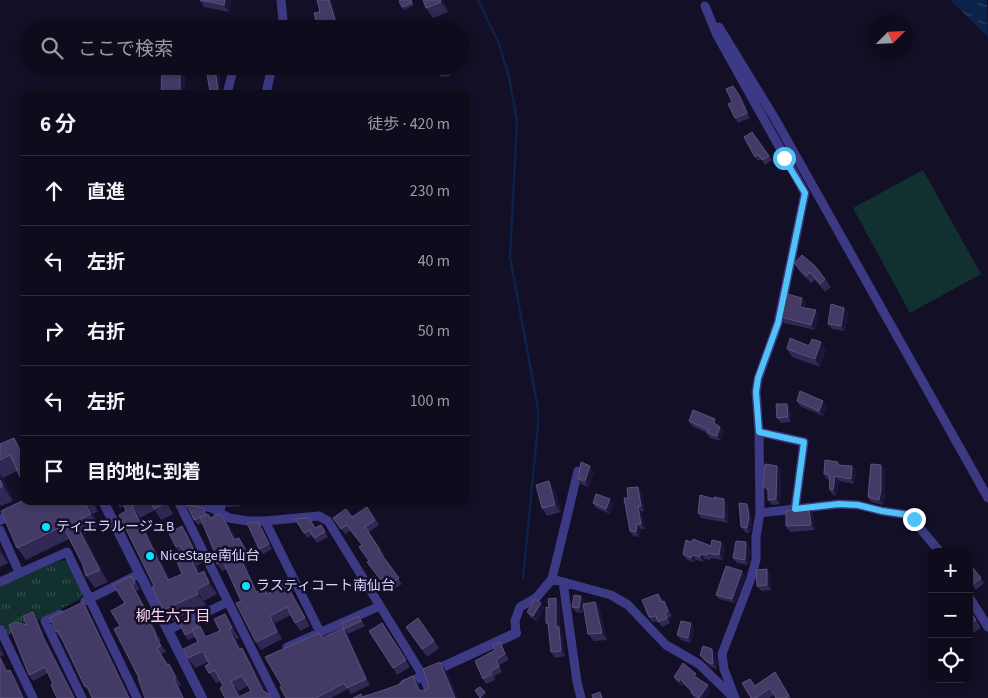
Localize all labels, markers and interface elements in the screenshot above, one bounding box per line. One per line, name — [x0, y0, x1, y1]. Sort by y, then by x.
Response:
north arrow — [868, 15, 913, 60]
search box — [20, 20, 470, 75]
icon: search — [38, 34, 66, 62]
text: ここで検索 — [78, 36, 173, 63]
text: 6 分 — [40, 109, 76, 139]
text: 徒歩 · 420 m — [367, 113, 450, 135]
route start — [773, 147, 796, 170]
icon: ahead — [40, 177, 68, 205]
text: 直進 — [87, 179, 125, 206]
text: 230 m — [410, 180, 450, 202]
icon: left — [40, 247, 68, 275]
text: 左折 — [87, 249, 125, 276]
text: 40 m — [418, 250, 450, 272]
icon: right — [40, 317, 68, 345]
text: 右折 — [87, 319, 125, 346]
text: 50 m — [418, 320, 450, 342]
icon: left — [40, 387, 68, 415]
text: 左折 — [87, 389, 125, 416]
text: 100 m — [410, 390, 450, 412]
icon: arrive — [40, 457, 68, 485]
text: 目的地に到着 — [87, 459, 201, 486]
route end — [903, 508, 926, 531]
place label: ティエラルージュB — [56, 517, 174, 537]
marker: ティエラルージュB — [40, 521, 52, 533]
place label: NiceStage南仙台 — [160, 546, 260, 566]
map controls — [928, 548, 973, 683]
button: + — [928, 548, 973, 593]
marker: NiceStage南仙台 — [144, 550, 156, 562]
place label: ラスティコート南仙台 — [256, 576, 395, 596]
marker: ラスティコート南仙台 — [240, 580, 252, 592]
button: − — [928, 593, 973, 638]
district label: 柳生六丁目 — [135, 606, 211, 627]
button: locate — [928, 638, 973, 683]

